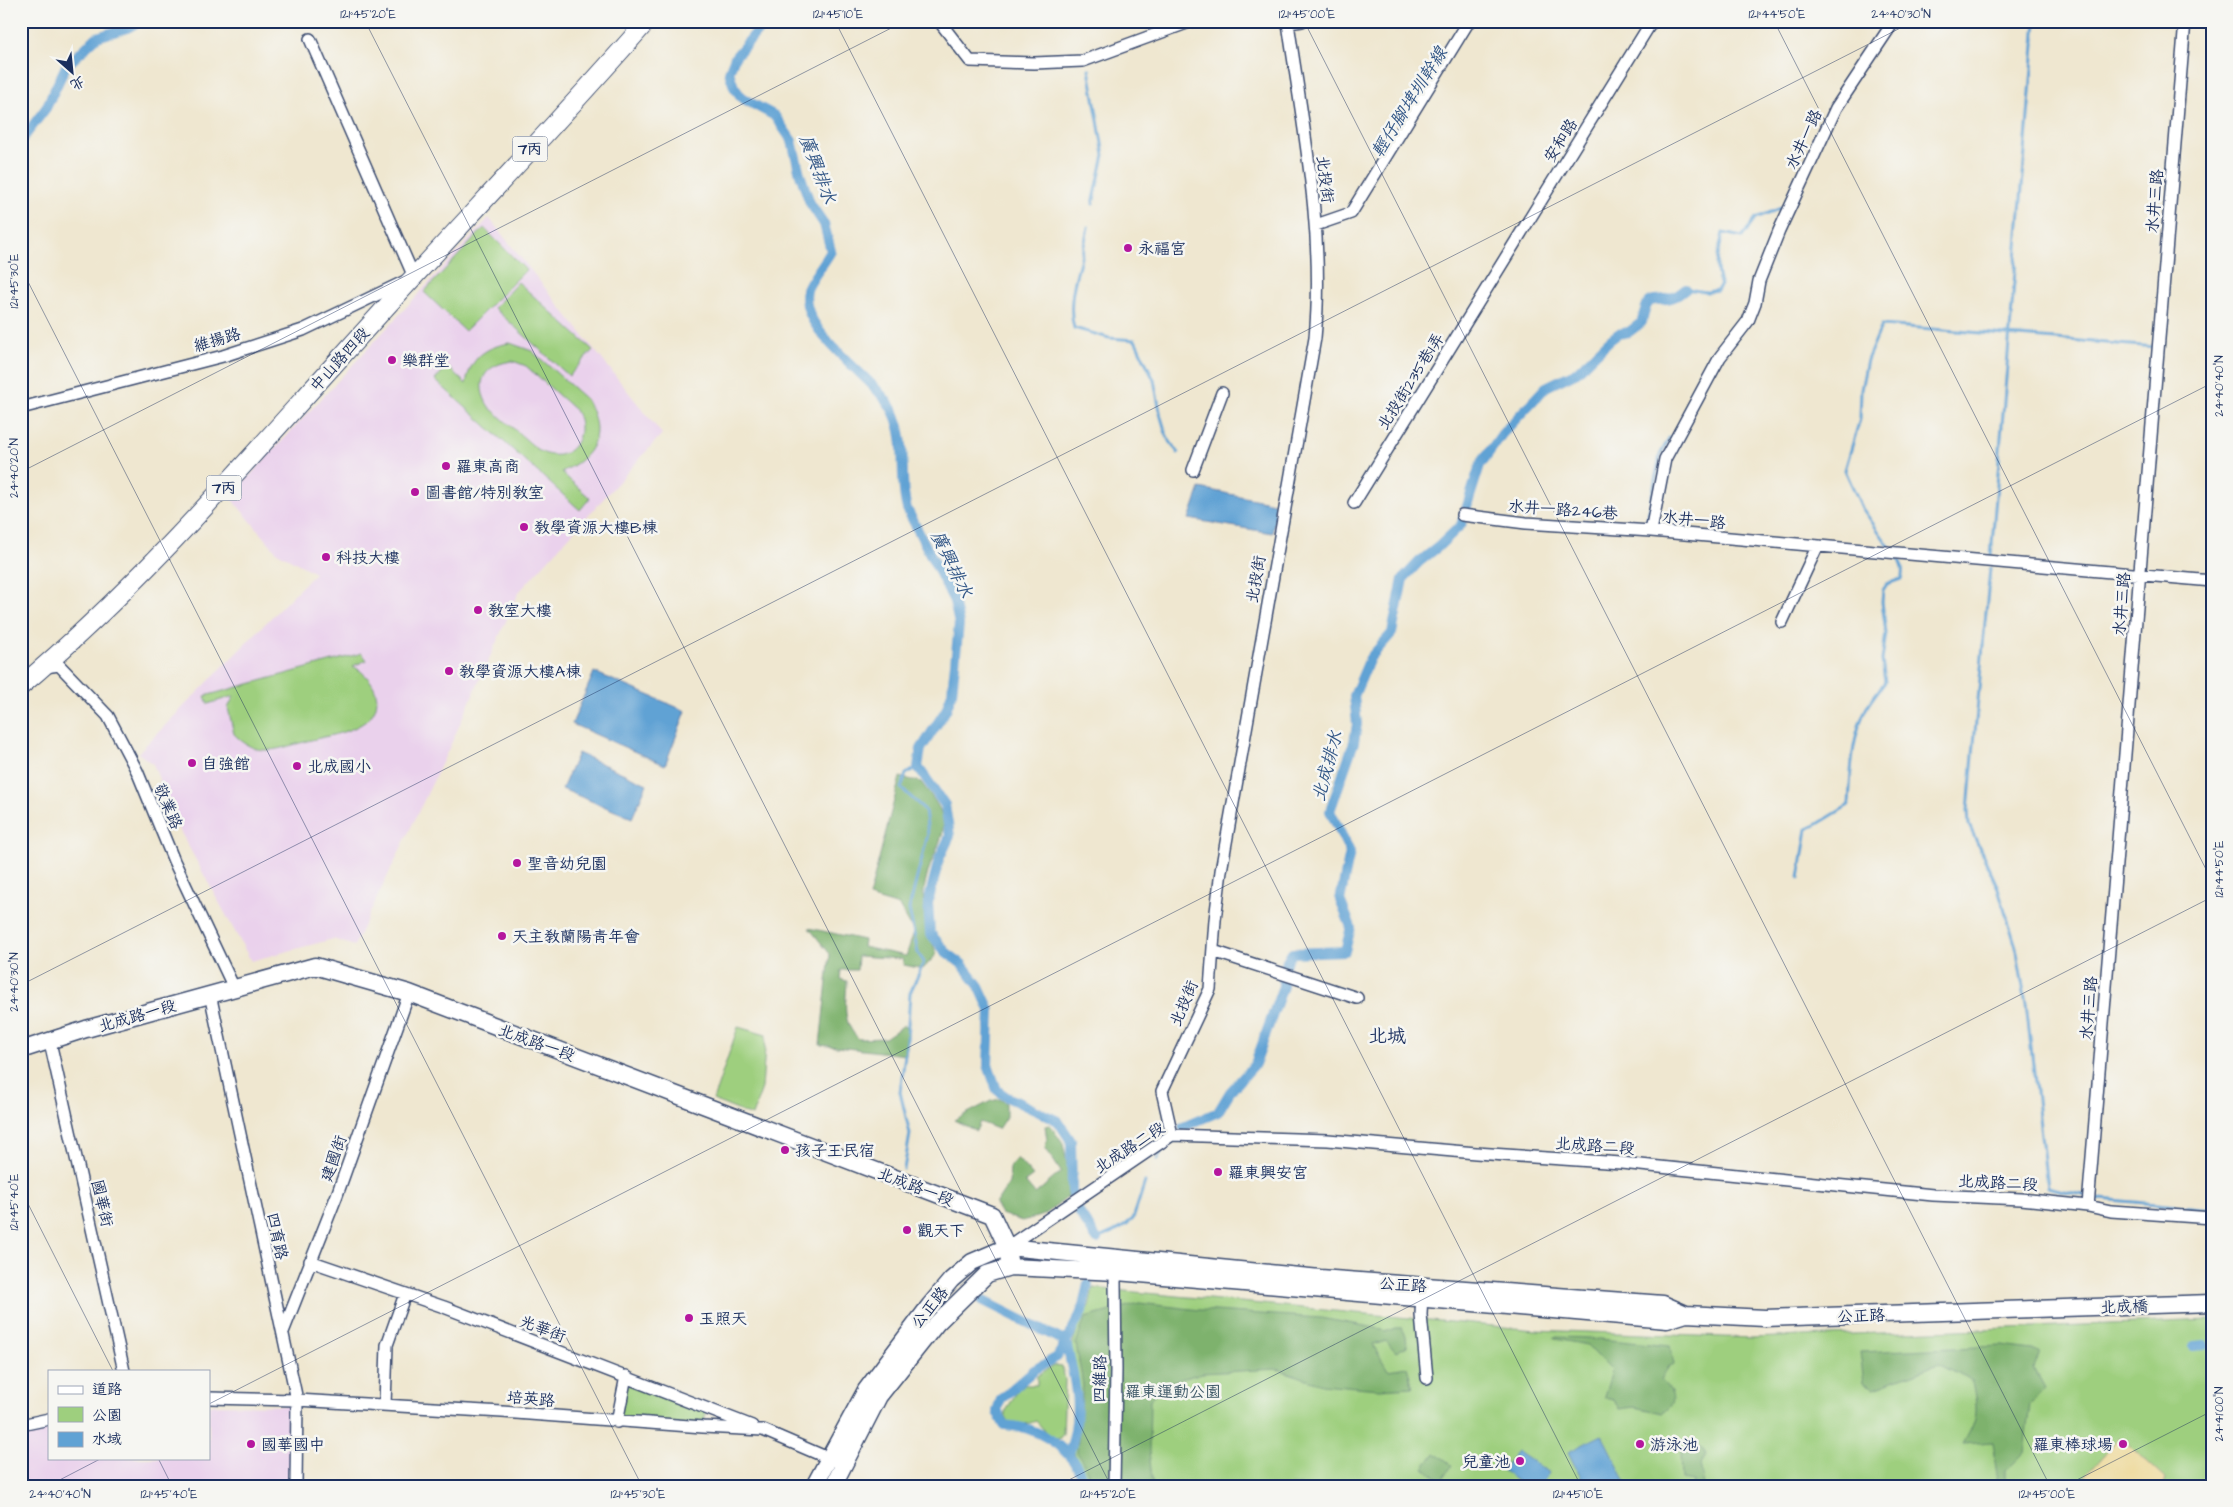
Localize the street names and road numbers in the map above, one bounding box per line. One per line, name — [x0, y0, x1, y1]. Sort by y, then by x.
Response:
street label: 水井一路 — [1780, 106, 1827, 173]
street label: 安和路 — [1539, 114, 1583, 167]
road number: 7丙 — [512, 136, 548, 162]
street label: 北投街 — [1311, 154, 1339, 204]
street label: 水井三路 — [2141, 168, 2169, 234]
street label: 維揚路 — [191, 323, 243, 357]
street label: 中山路四段 — [305, 323, 375, 397]
street label: 北投街235巷1弄 — [1372, 329, 1450, 434]
road number: 7丙 — [206, 476, 242, 500]
street label: 水井一路246巷 — [1507, 495, 1619, 525]
street label: 水井一路 — [1661, 506, 1727, 534]
street label: 北投街 — [1241, 554, 1271, 605]
street label: 水井三路 — [2108, 571, 2136, 637]
street label: 敬業路 — [149, 780, 188, 833]
street label: 水井三路 — [2075, 975, 2103, 1041]
street label: 北投街 — [1164, 977, 1203, 1030]
street label: 北成路一段 — [96, 994, 179, 1038]
street label: 北成路一段 — [495, 1019, 578, 1067]
street label: 北成路二段 — [1090, 1117, 1169, 1179]
street label: 建國街 — [316, 1132, 352, 1185]
street label: 北成路二段 — [1554, 1132, 1636, 1160]
street label: 北成路一段 — [874, 1162, 957, 1212]
street label: 北成路二段 — [1957, 1170, 2038, 1196]
street label: 國華街 — [86, 1177, 118, 1229]
street label: 四育路 — [261, 1210, 293, 1262]
street label: 公正路 — [1378, 1272, 1428, 1298]
street label: 公正路 — [906, 1282, 953, 1333]
street label: 北成橋 — [2100, 1295, 2148, 1319]
street label: 公正路 — [1837, 1304, 1885, 1328]
street label: 光華街 — [516, 1310, 569, 1348]
street label: 四維路 — [1089, 1355, 1111, 1403]
street label: 培英路 — [506, 1386, 556, 1412]

